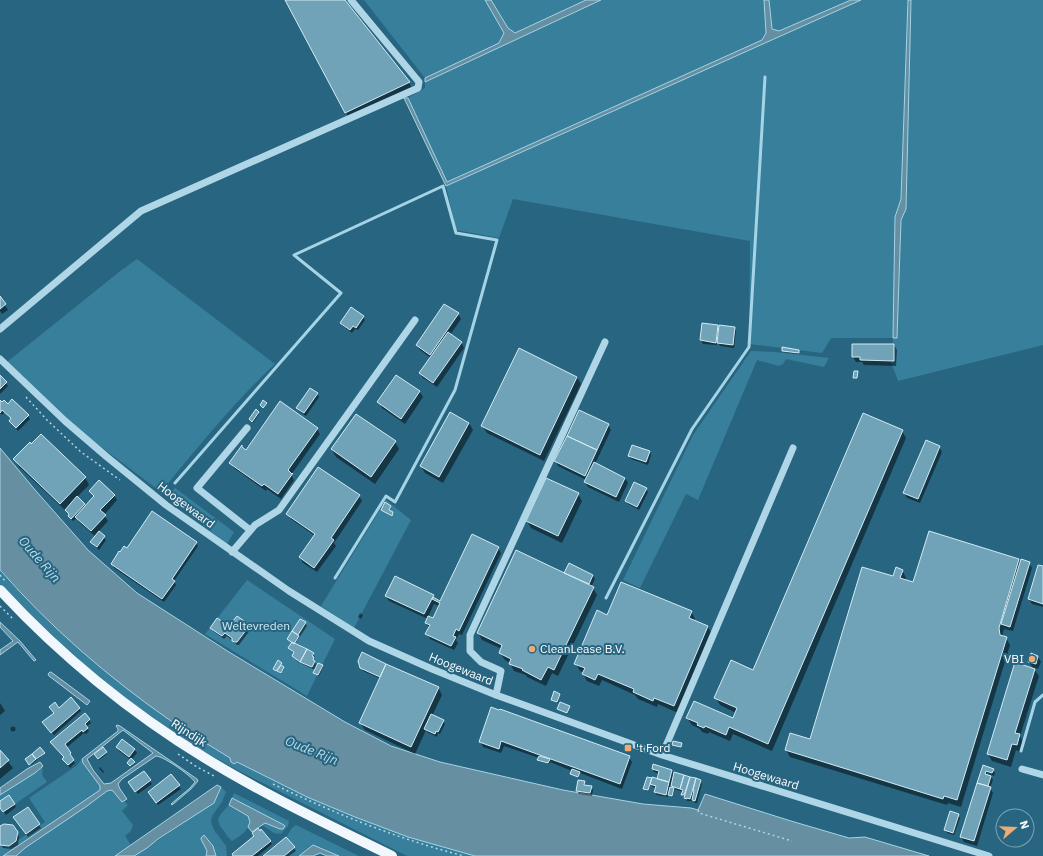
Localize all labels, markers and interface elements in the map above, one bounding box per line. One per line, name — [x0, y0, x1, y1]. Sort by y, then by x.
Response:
street label: Hoogewaard — [155, 478, 218, 531]
water label: Oude Rijn — [15, 533, 64, 586]
park label: Weltevreden — [222, 618, 290, 633]
place label: CleanLease B.V. — [540, 641, 625, 656]
marker: CleanLease B.V. — [527, 644, 537, 654]
street label: Hoogewaard — [427, 649, 495, 688]
place label: VBI — [1004, 651, 1024, 666]
marker: VBI — [1027, 654, 1037, 664]
street label: Rijndijk — [169, 715, 211, 750]
water label: Oude Rijn — [283, 732, 341, 769]
place label: 't Ford — [636, 740, 670, 755]
marker: 't Ford — [623, 743, 633, 753]
street label: Hoogewaard — [731, 758, 801, 793]
north arrow — [995, 808, 1035, 848]
text: N — [1017, 819, 1032, 831]

